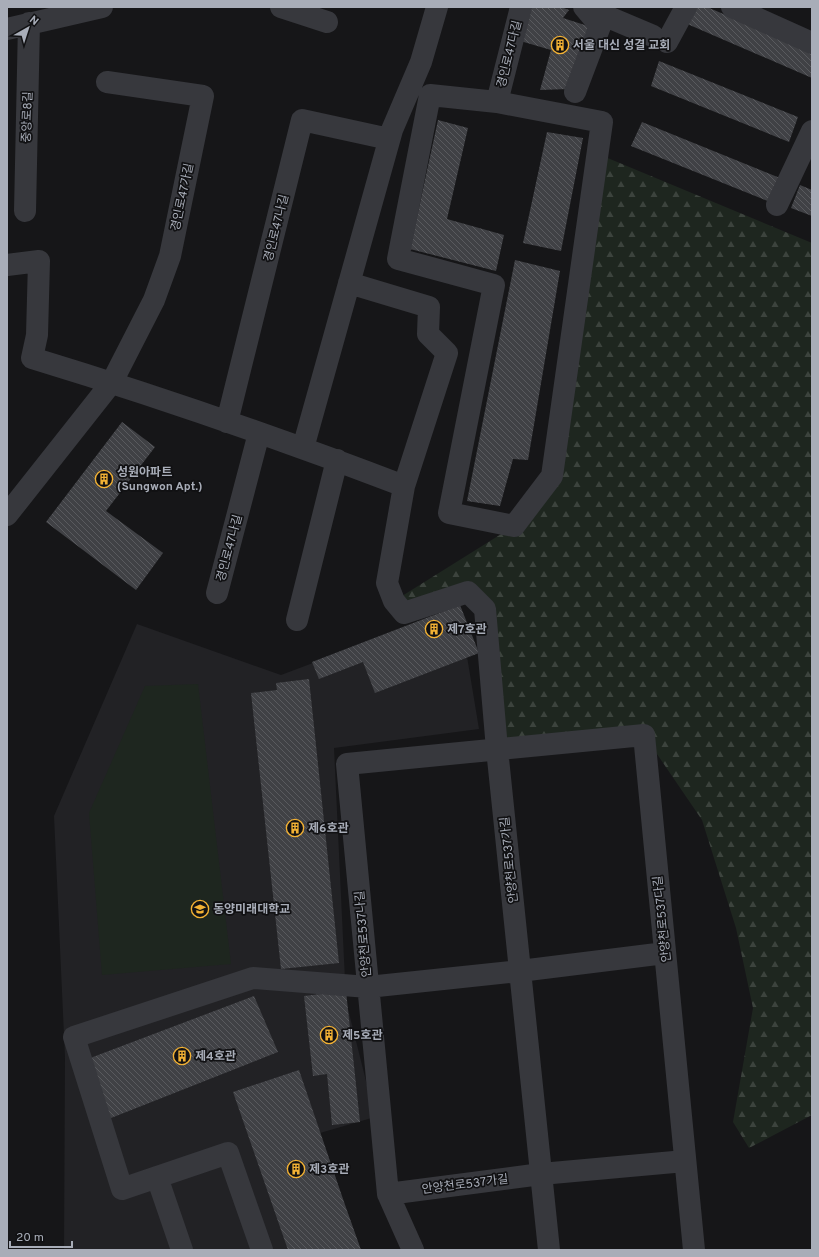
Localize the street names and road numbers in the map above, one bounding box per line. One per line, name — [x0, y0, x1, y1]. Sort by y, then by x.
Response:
street label: 경인로47다길 — [494, 19, 526, 90]
street label: 중앙로8길 — [19, 91, 37, 143]
street label: 경인로47가길 — [168, 162, 198, 233]
street label: 경인로47나길 — [261, 193, 293, 264]
street label: 경인로47나길 — [213, 513, 247, 584]
street label: 안양천로537가길 — [497, 816, 523, 904]
street label: 안양천로537다길 — [650, 875, 676, 963]
street label: 안양천로537나길 — [352, 890, 376, 978]
street label: 안양천로537가길 — [421, 1172, 509, 1198]

